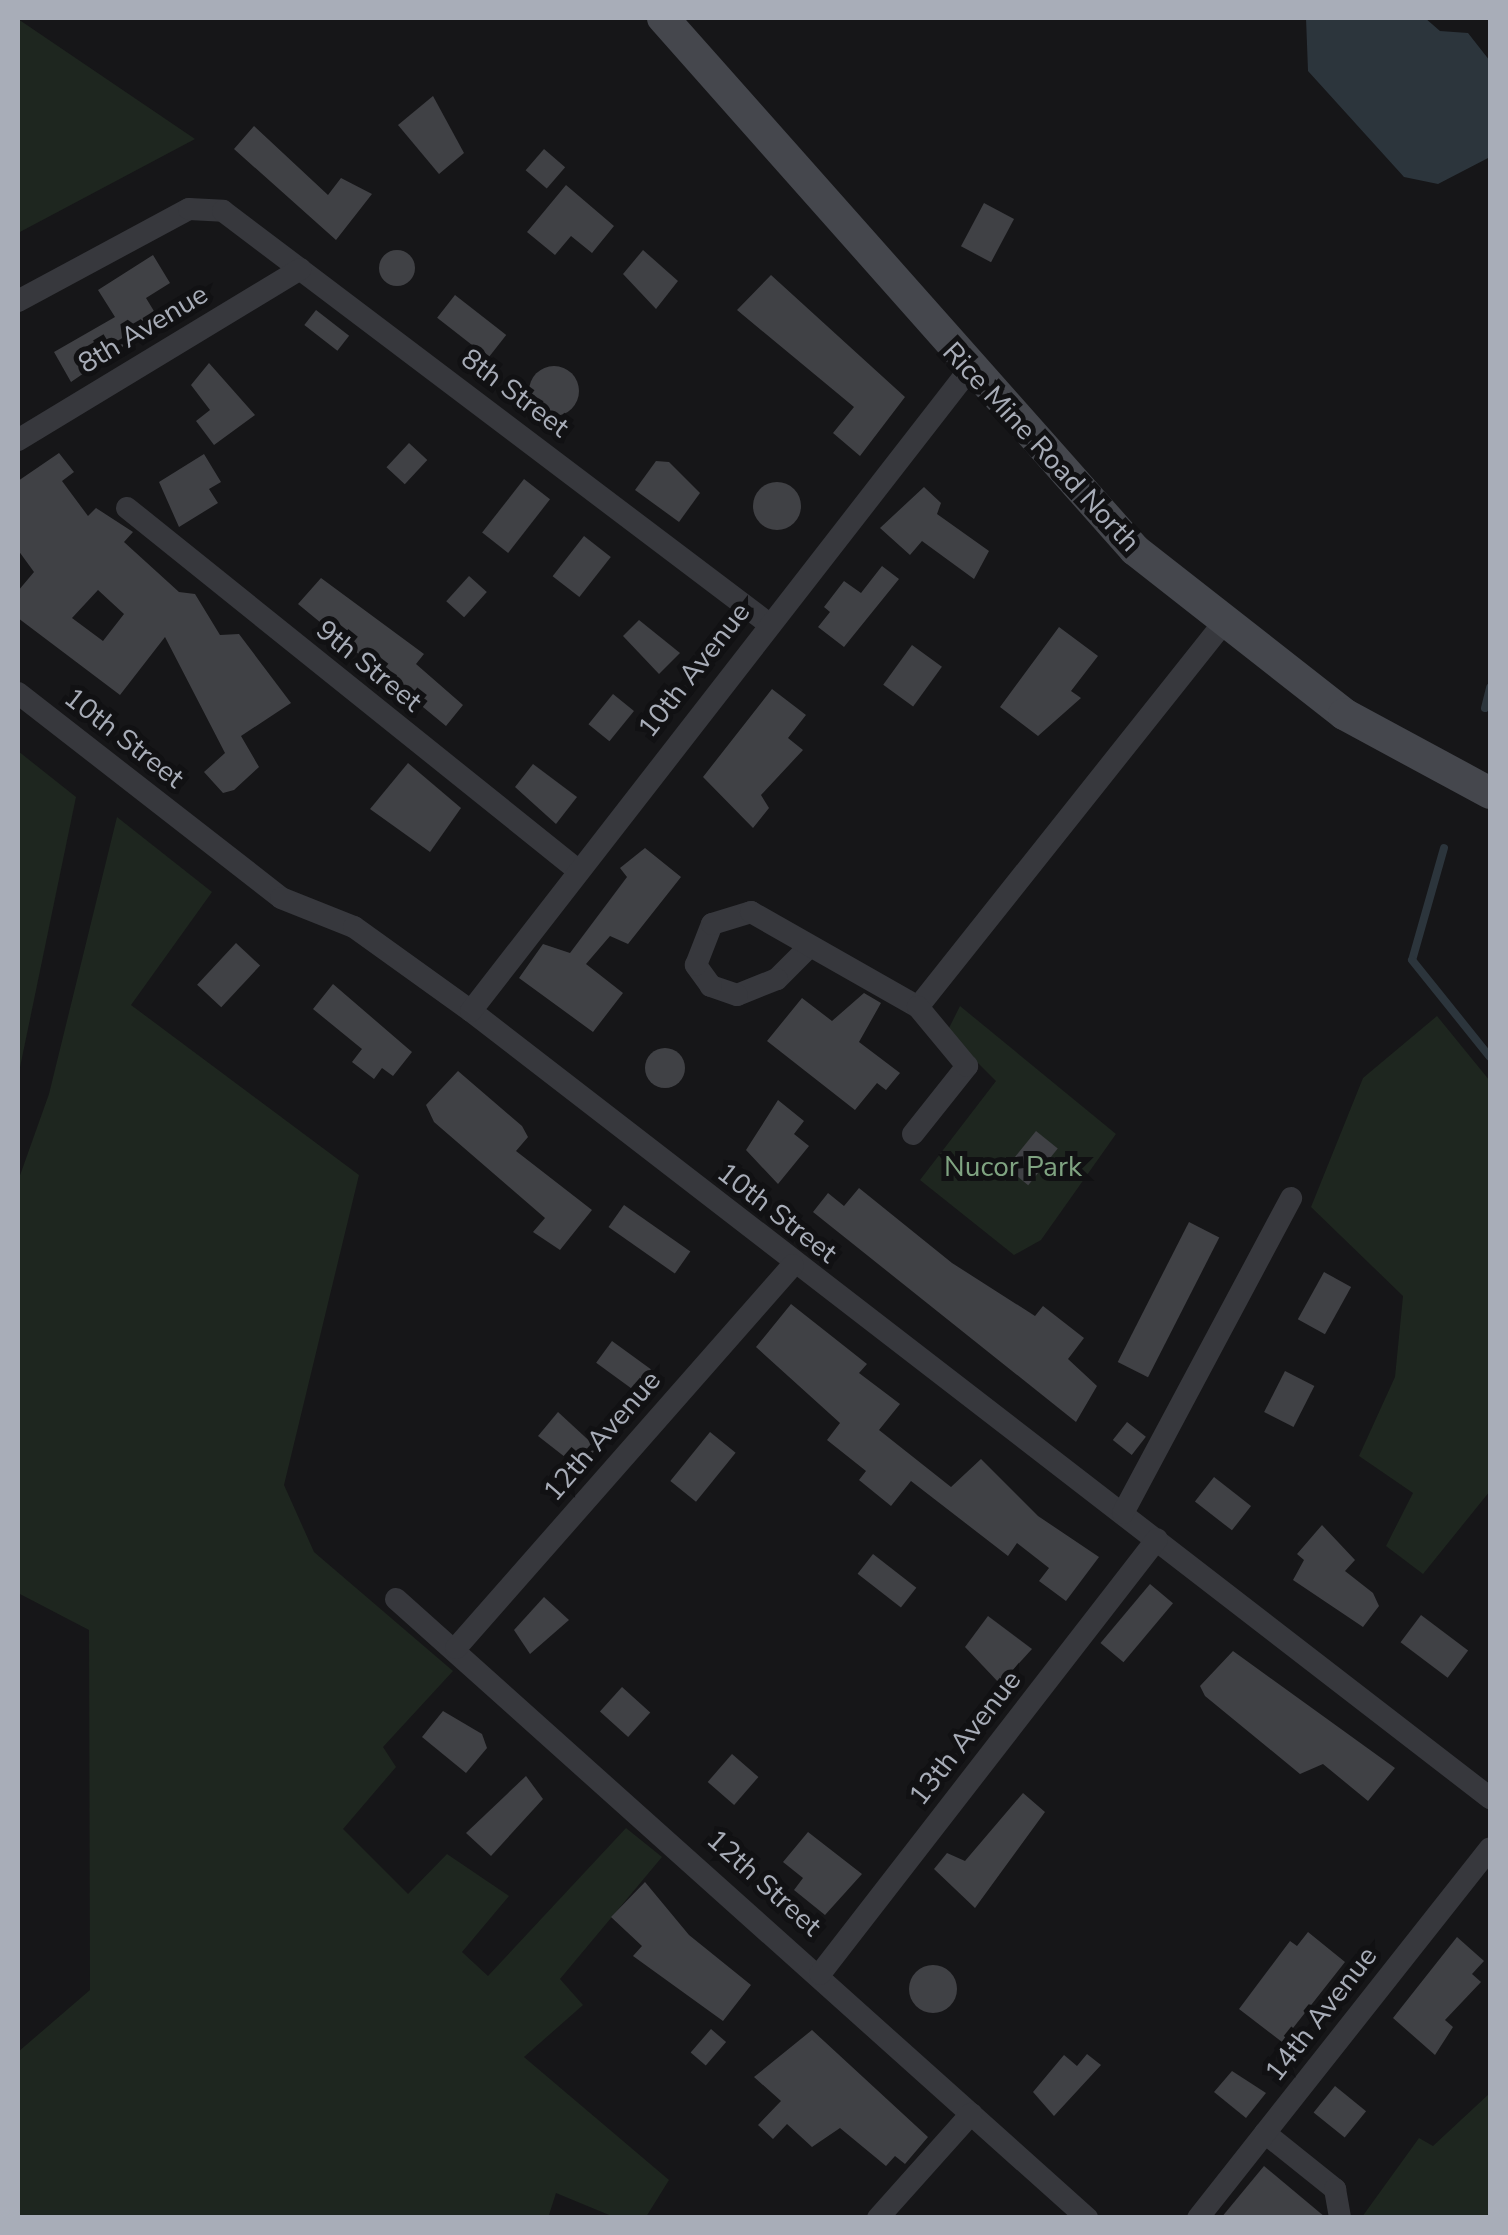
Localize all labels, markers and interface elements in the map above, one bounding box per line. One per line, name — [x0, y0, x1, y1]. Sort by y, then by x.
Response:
street label: 8th Avenue — [72, 277, 214, 381]
street label: Rice Mine Road North — [935, 336, 1147, 558]
street label: 8th Street — [455, 342, 575, 444]
street label: 10th Avenue — [631, 596, 757, 744]
street label: 9th Street — [309, 613, 429, 719]
street label: 10th Street — [57, 681, 191, 795]
park label: Nucor Park — [944, 1150, 1082, 1184]
street label: 10th Street — [710, 1156, 844, 1270]
street label: 12th Avenue — [536, 1364, 668, 1508]
street label: 13th Avenue — [902, 1664, 1028, 1812]
street label: 12th Street — [700, 1823, 828, 1943]
street label: 14th Avenue — [1258, 1940, 1384, 2088]

